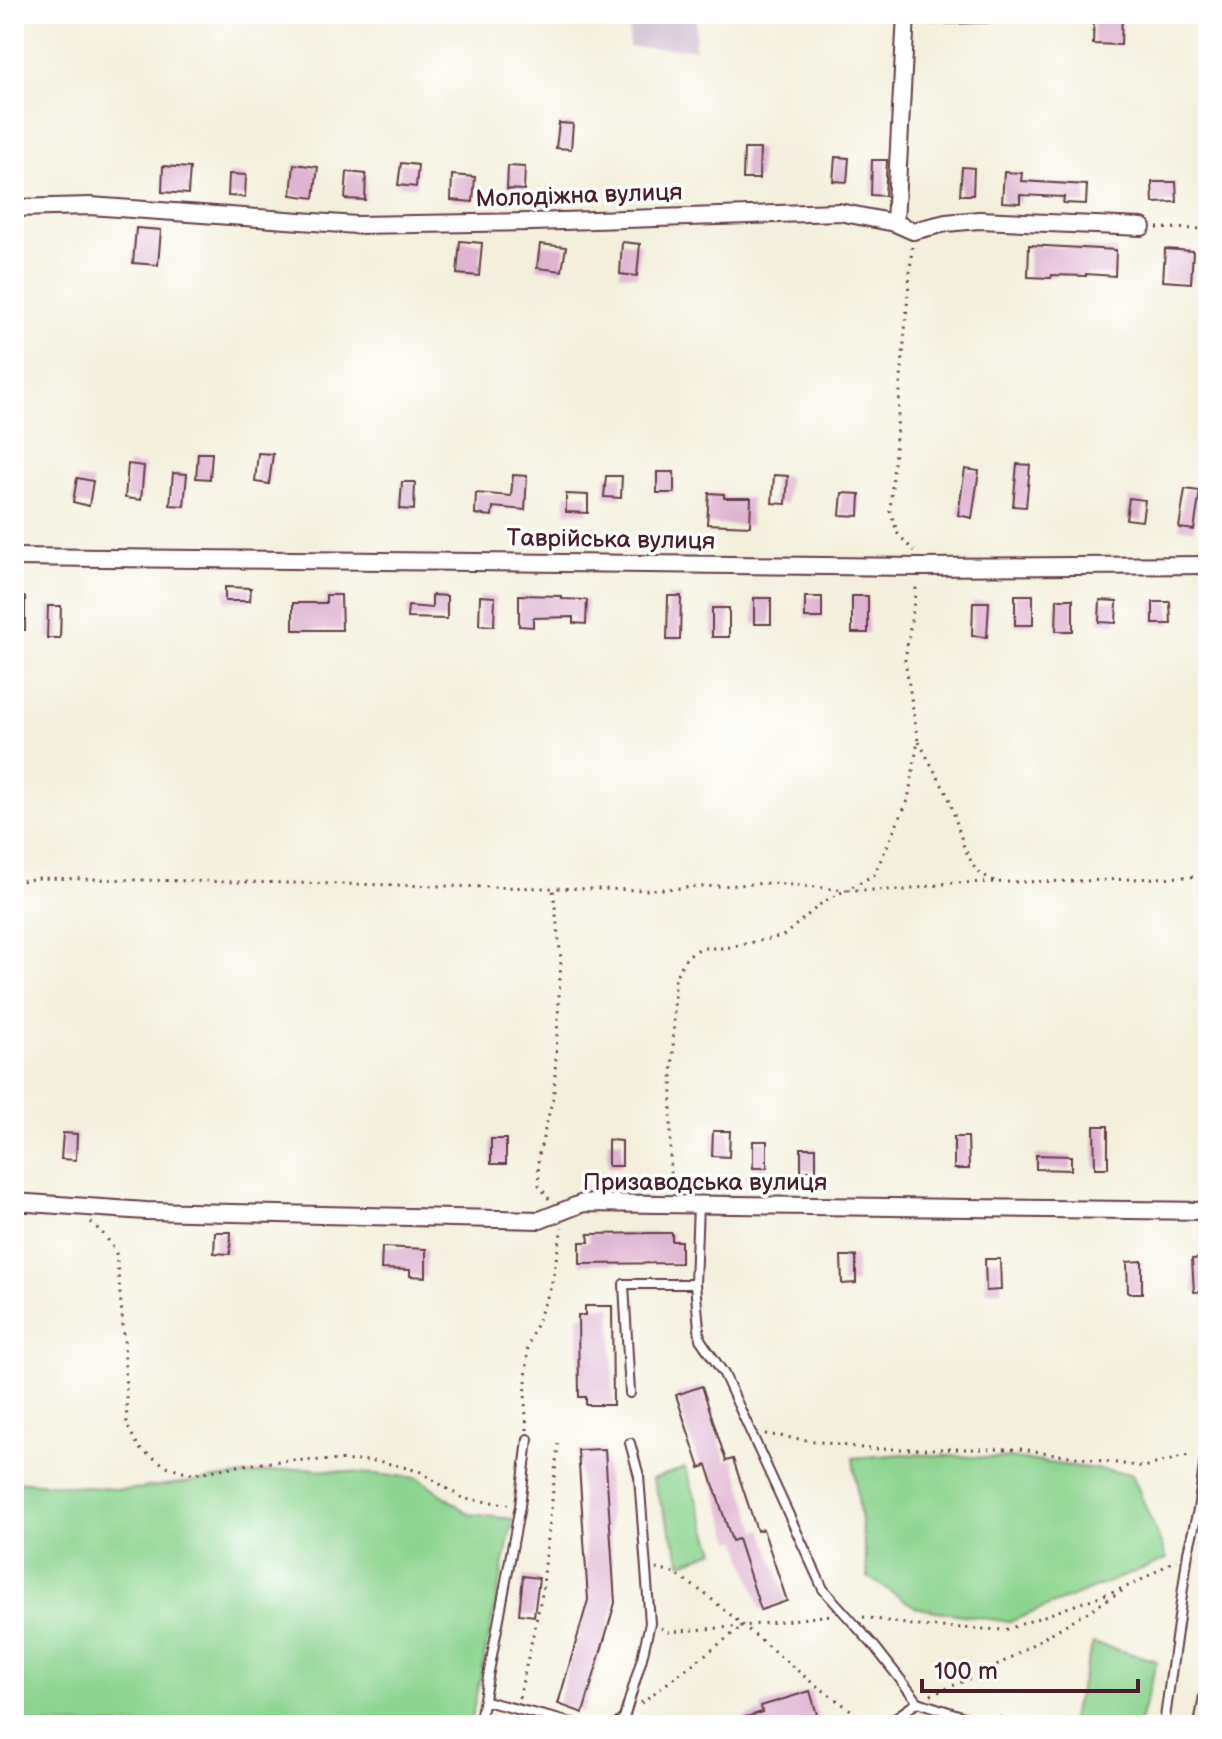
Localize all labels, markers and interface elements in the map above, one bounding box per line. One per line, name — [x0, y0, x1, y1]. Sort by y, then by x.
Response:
street label: Молодіжна вулиця — [475, 177, 683, 214]
street label: Таврійська вулиця — [506, 523, 716, 556]
street label: Призаводська вулиця — [583, 1168, 827, 1197]
scale bar — [922, 1643, 1138, 1693]
text: 100 m — [934, 1657, 998, 1686]

